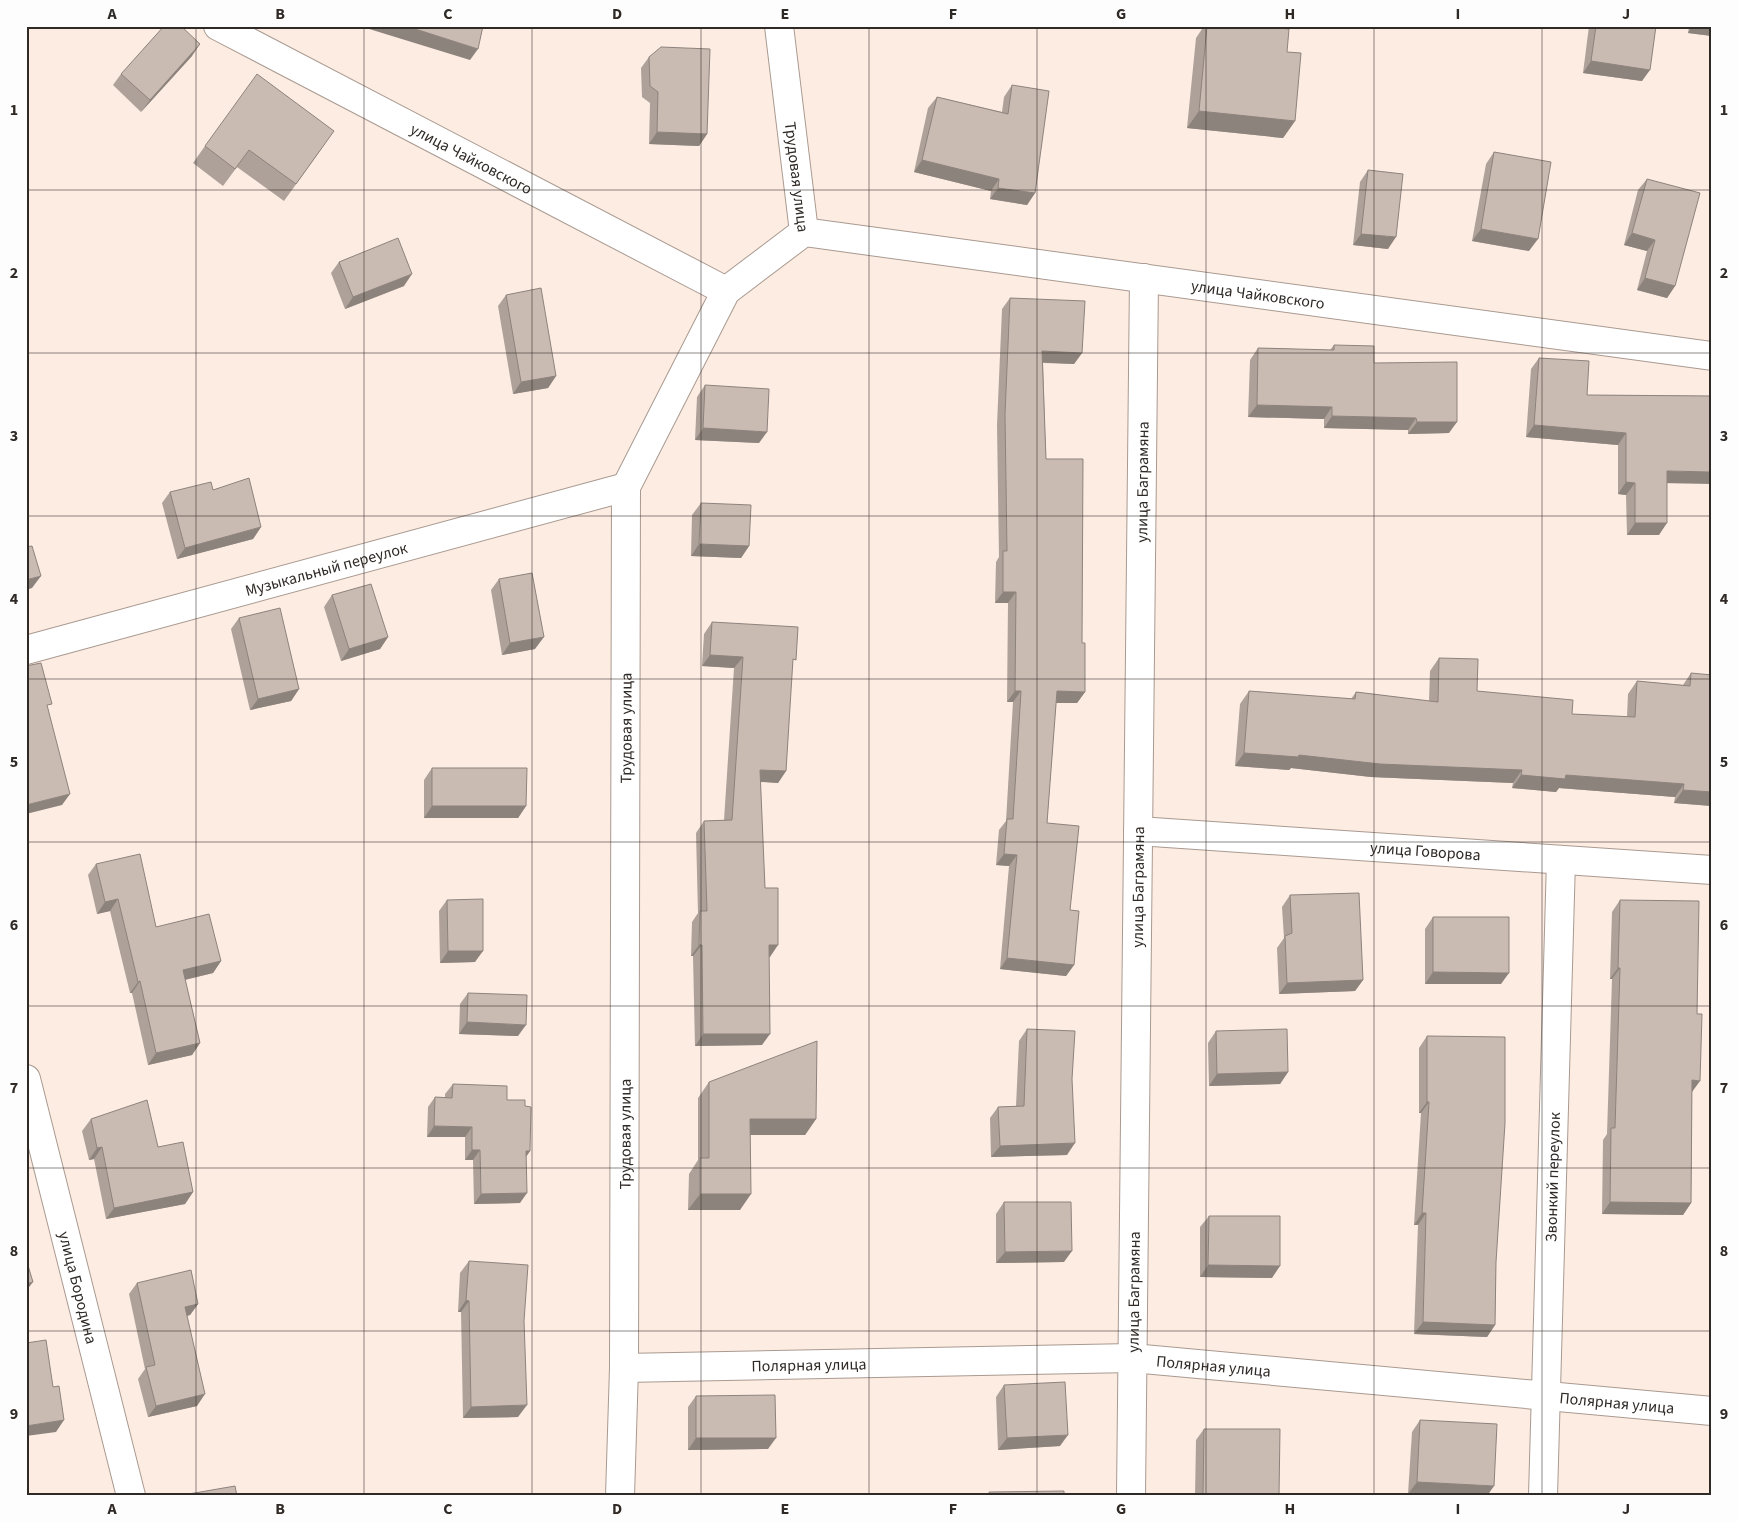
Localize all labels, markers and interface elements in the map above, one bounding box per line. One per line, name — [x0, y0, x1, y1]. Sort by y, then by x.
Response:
text: A — [106, 3, 117, 25]
text: B — [275, 3, 285, 25]
text: C — [443, 3, 453, 25]
text: D — [612, 3, 622, 25]
text: E — [781, 3, 789, 25]
text: F — [949, 3, 957, 25]
text: G — [1116, 3, 1126, 25]
text: H — [1285, 3, 1295, 25]
text: I — [1456, 3, 1460, 25]
text: J — [1622, 3, 1630, 25]
text: 1 — [10, 99, 18, 121]
text: 1 — [1720, 99, 1728, 121]
street label: улица Чайковского — [406, 118, 536, 200]
street label: Трудовая улица — [779, 121, 814, 233]
text: 2 — [10, 262, 18, 284]
text: 2 — [1720, 262, 1728, 284]
street label: улица Чайковского — [1190, 275, 1326, 315]
street label: улица Баграмяна — [1131, 421, 1154, 543]
text: 3 — [10, 425, 18, 447]
text: 3 — [1720, 425, 1728, 447]
street label: Музыкальный переулок — [243, 537, 410, 602]
text: 4 — [10, 588, 19, 610]
text: 4 — [1720, 588, 1729, 610]
street label: Трудовая улица — [615, 673, 638, 784]
text: 5 — [10, 751, 18, 773]
text: 5 — [1720, 751, 1728, 773]
street label: улица Баграмяна — [1127, 826, 1150, 948]
street label: улица Говорова — [1369, 837, 1481, 866]
text: 6 — [10, 914, 18, 936]
text: 6 — [1720, 914, 1728, 936]
text: 7 — [10, 1077, 18, 1099]
text: 7 — [1720, 1077, 1728, 1099]
street label: Трудовая улица — [614, 1079, 637, 1190]
street label: Звонкий переулок — [1540, 1112, 1566, 1242]
street label: улица Бородина — [53, 1229, 102, 1346]
street label: улица Баграмяна — [1123, 1231, 1146, 1353]
text: 8 — [10, 1240, 18, 1262]
text: 8 — [1720, 1240, 1728, 1262]
street label: Полярная улица — [1155, 1350, 1272, 1383]
street label: Полярная улица — [751, 1353, 867, 1377]
street label: Полярная улица — [1558, 1387, 1675, 1419]
text: 9 — [10, 1403, 18, 1425]
text: 9 — [1720, 1403, 1728, 1425]
text: A — [106, 1498, 117, 1520]
text: B — [275, 1498, 285, 1520]
text: C — [443, 1498, 453, 1520]
text: D — [612, 1498, 622, 1520]
text: E — [781, 1498, 789, 1520]
text: F — [949, 1498, 957, 1520]
text: G — [1116, 1498, 1126, 1520]
text: H — [1285, 1498, 1295, 1520]
text: I — [1456, 1498, 1460, 1520]
text: J — [1622, 1498, 1630, 1520]

